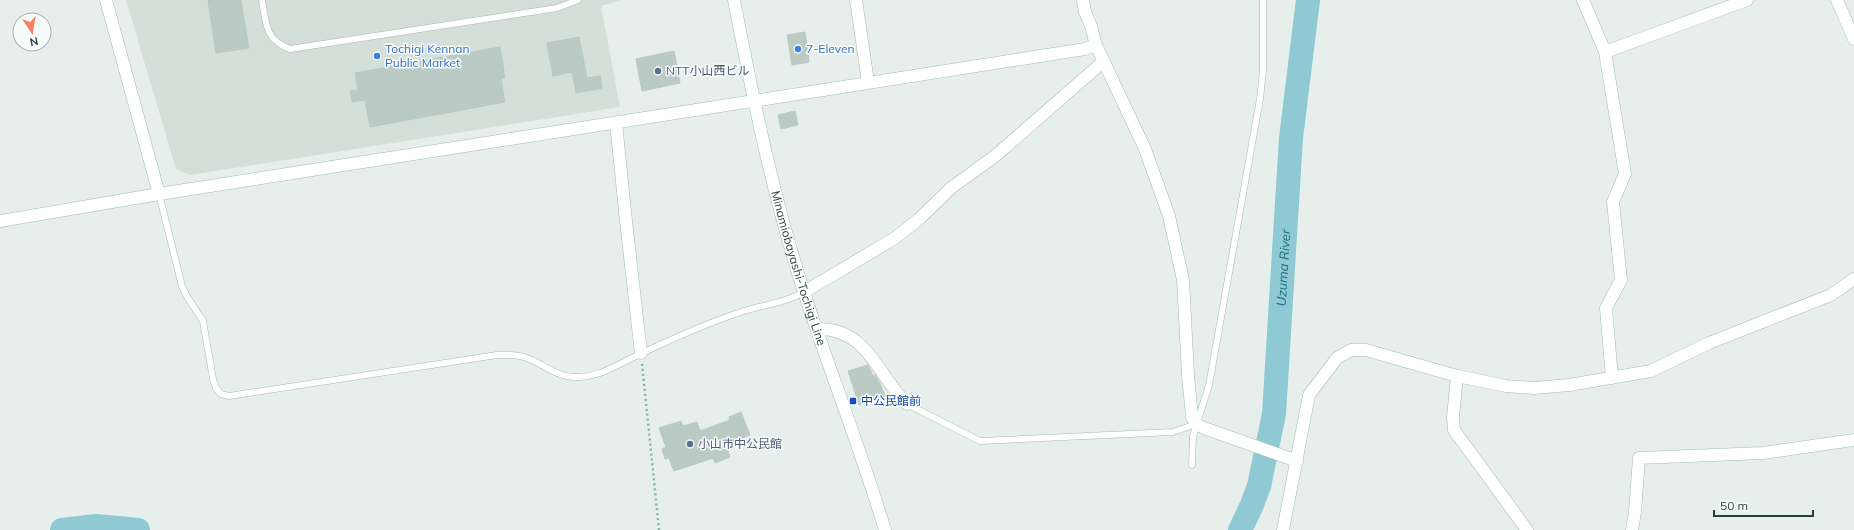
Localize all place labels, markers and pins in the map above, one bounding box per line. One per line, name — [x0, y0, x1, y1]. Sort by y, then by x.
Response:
place label: Tochigi Kennan Public Market — [385, 41, 470, 70]
place label: 7-Eleven — [806, 41, 855, 56]
marker: 7-Eleven — [793, 44, 803, 54]
marker: Tochigi Kennan Public Market — [372, 51, 382, 61]
place label: NTT小山西ビル — [666, 63, 750, 78]
marker: NTT小山西ビル — [653, 66, 663, 76]
place label: 中公民館前 — [861, 393, 921, 408]
marker: 中公民館前 — [848, 396, 858, 406]
place label: 小山市中公民館 — [698, 436, 782, 451]
marker: 小山市中公民館 — [685, 439, 695, 449]

